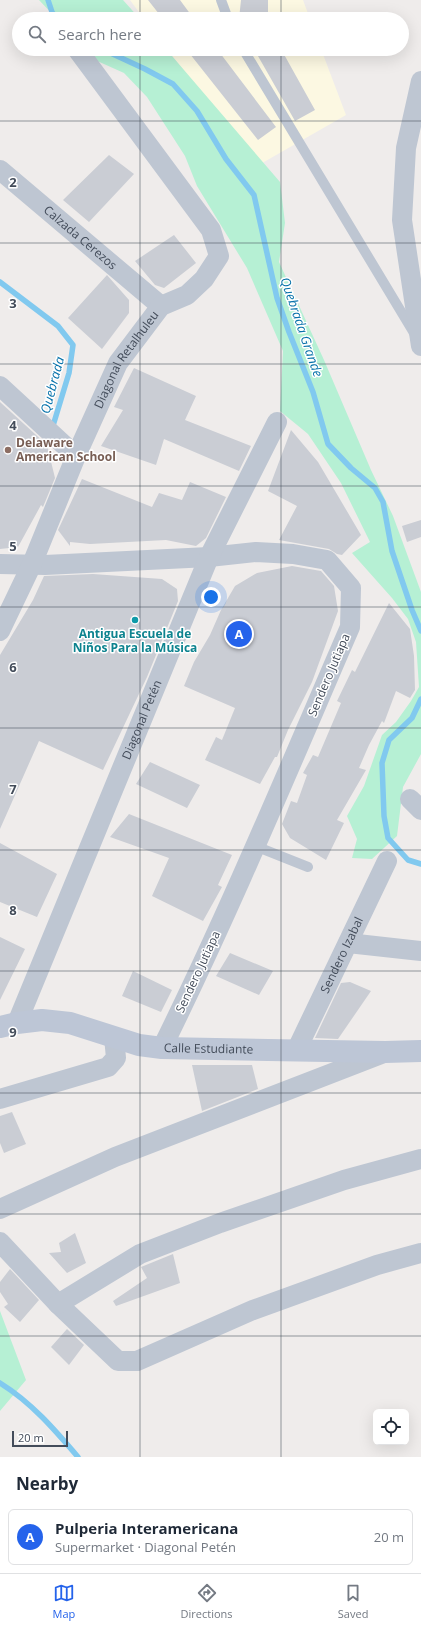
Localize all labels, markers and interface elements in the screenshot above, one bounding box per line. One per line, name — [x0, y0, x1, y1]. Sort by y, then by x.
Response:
search box — [12, 12, 409, 56]
icon: search — [26, 23, 48, 45]
text: Search here — [58, 24, 142, 44]
text: 2 — [9, 173, 17, 191]
street label: Calzada Cerezos — [40, 201, 121, 273]
water label: Quebrada Grande — [276, 275, 328, 380]
text: 3 — [9, 294, 17, 312]
street label: Diagonal Retalhuleu — [90, 307, 162, 411]
water label: Quebrada — [36, 354, 68, 415]
text: 4 — [9, 416, 17, 434]
place label: Delaware American School — [16, 434, 116, 465]
marker: Delaware American School — [3, 445, 13, 455]
text: 5 — [9, 537, 17, 555]
your location — [201, 587, 221, 607]
marker: Antigua Escuela de Niños Para la Música — [130, 615, 140, 625]
pin: A — [226, 619, 252, 649]
place label: Antigua Escuela de Niños Para la Música — [73, 625, 197, 656]
street label: Sendero Jutiapa — [303, 631, 354, 719]
text: 6 — [9, 658, 17, 676]
street label: Diagonal Petén — [117, 677, 165, 762]
text: 7 — [9, 780, 17, 798]
text: 8 — [9, 901, 17, 919]
street label: Sendero Izabal — [316, 914, 367, 996]
street label: Sendero Jutiapa — [171, 928, 224, 1016]
text: 9 — [9, 1023, 17, 1041]
street label: Calle Estudiante — [164, 1039, 254, 1058]
map controls — [373, 1409, 409, 1445]
button: locate — [373, 1409, 409, 1445]
scale bar — [12, 1429, 68, 1448]
text: 20 m — [18, 1430, 44, 1445]
text: Nearby — [16, 1472, 78, 1495]
text: Pulperia Interamericana — [55, 1518, 238, 1538]
text: A — [26, 1528, 34, 1546]
text: 20 m — [374, 1528, 404, 1546]
text: Supermarket · Diagonal Petén — [55, 1538, 236, 1556]
tab: Map — [53, 1582, 75, 1621]
tab: Directions — [181, 1582, 233, 1621]
tab: Saved — [338, 1582, 368, 1621]

